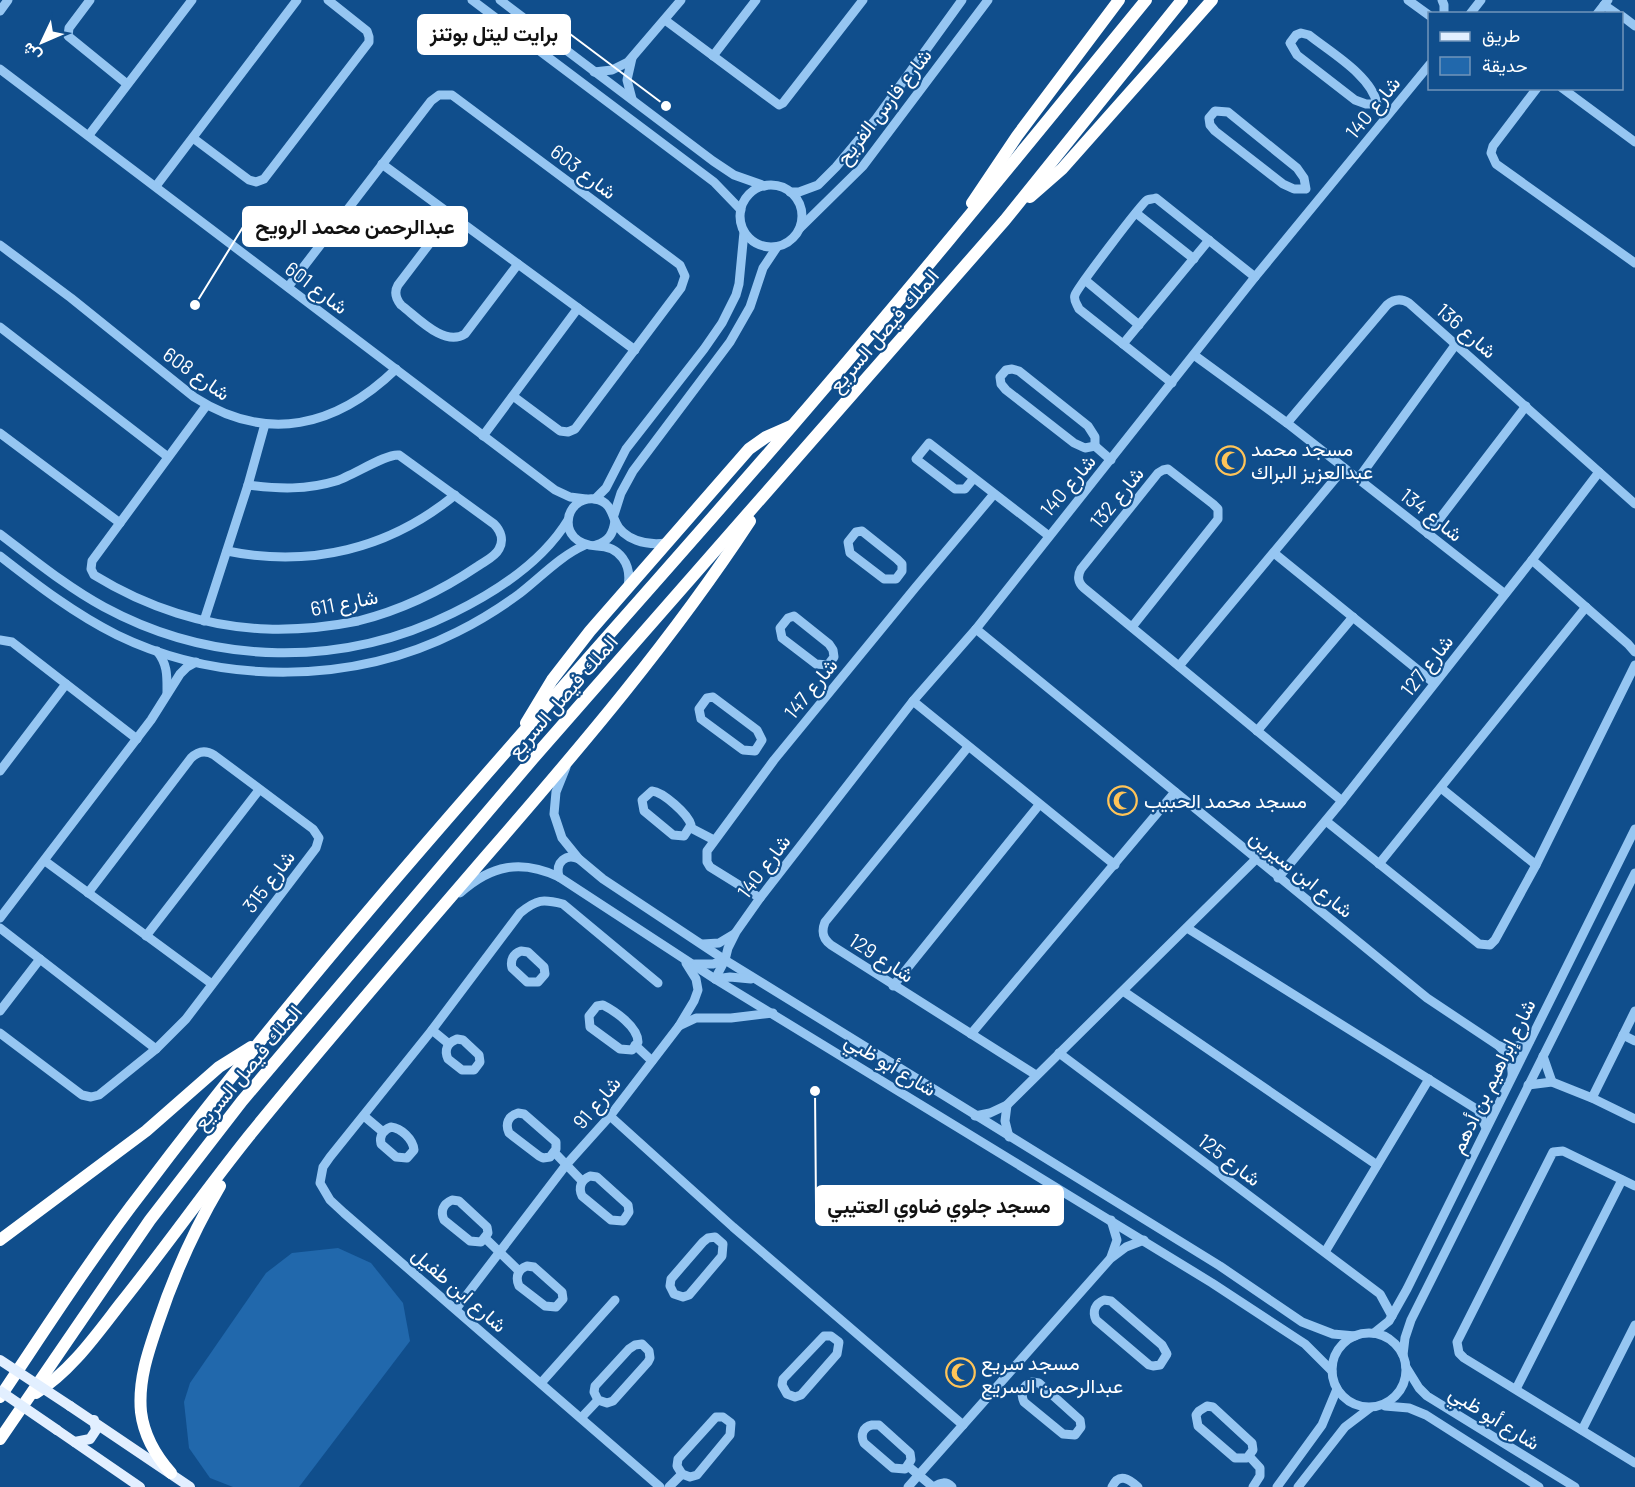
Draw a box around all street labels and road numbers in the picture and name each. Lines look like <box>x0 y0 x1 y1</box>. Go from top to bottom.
street label: شارع فارس الفريح <box>830 43 938 171</box>
street label: شارع 140 <box>1340 71 1407 145</box>
street label: شارع 603 <box>545 139 622 206</box>
street label: شارع 601 <box>279 256 353 321</box>
street label: الملك فيصل السريع <box>823 263 945 399</box>
street label: شارع 136 <box>1430 297 1502 365</box>
street label: شارع 608 <box>157 341 235 407</box>
street label: شارع 140 <box>1034 449 1102 523</box>
street label: شارع 132 <box>1084 461 1150 535</box>
street label: شارع 134 <box>1394 482 1468 548</box>
street label: شارع 611 <box>308 584 380 623</box>
street label: الملك فيصل السريع <box>502 629 624 765</box>
street label: شارع 127 <box>1395 629 1460 702</box>
street label: شارع 147 <box>778 653 844 725</box>
street label: شارع ابن سيرين <box>1244 824 1358 924</box>
street label: شارع 140 <box>731 829 797 904</box>
street label: شارع 315 <box>237 845 302 919</box>
street label: شارع 129 <box>843 927 919 989</box>
street label: شارع إبراهيم بن أدهم <box>1444 995 1542 1158</box>
street label: الملك فيصل السريع <box>188 1000 309 1136</box>
street label: شارع أبو ظبي <box>838 1027 941 1106</box>
street label: شارع 91 <box>567 1071 627 1135</box>
street label: شارع 125 <box>1192 1128 1266 1193</box>
street label: شارع ابن طفيل <box>406 1241 512 1339</box>
street label: شارع أبو ظبي <box>1442 1380 1545 1459</box>

